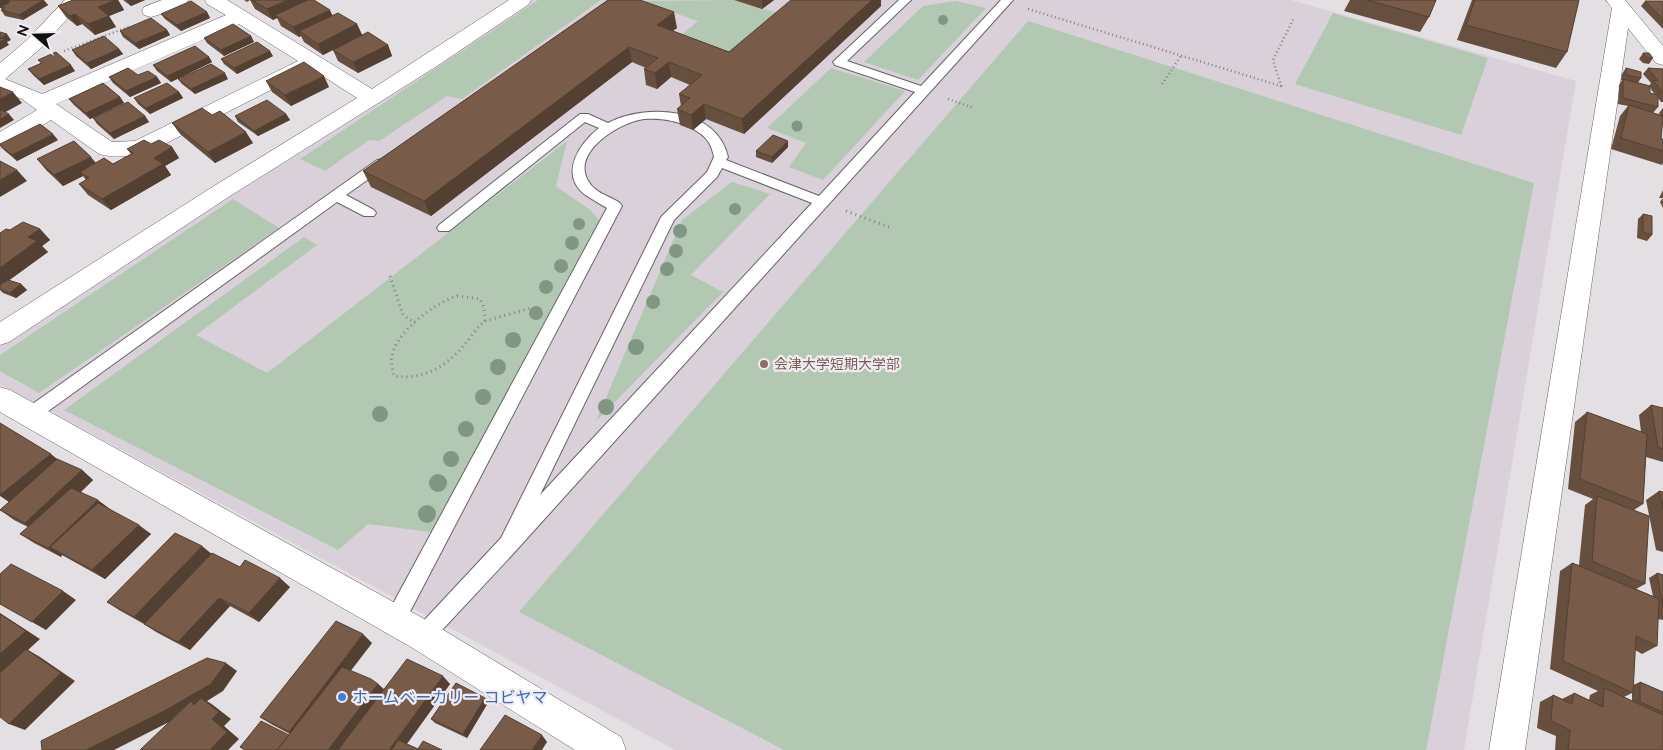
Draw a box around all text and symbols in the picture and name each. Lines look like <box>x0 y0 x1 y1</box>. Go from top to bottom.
north arrow <box>10 10 60 60</box>
text: N <box>13 23 32 38</box>
place label: 会津大学短期大学部 <box>774 356 900 372</box>
marker: 会津大学短期大学部 <box>758 358 770 370</box>
place label: ホームベーカリー コビヤマ <box>352 688 548 707</box>
marker: ホームベーカリー コビヤマ <box>336 691 348 703</box>

